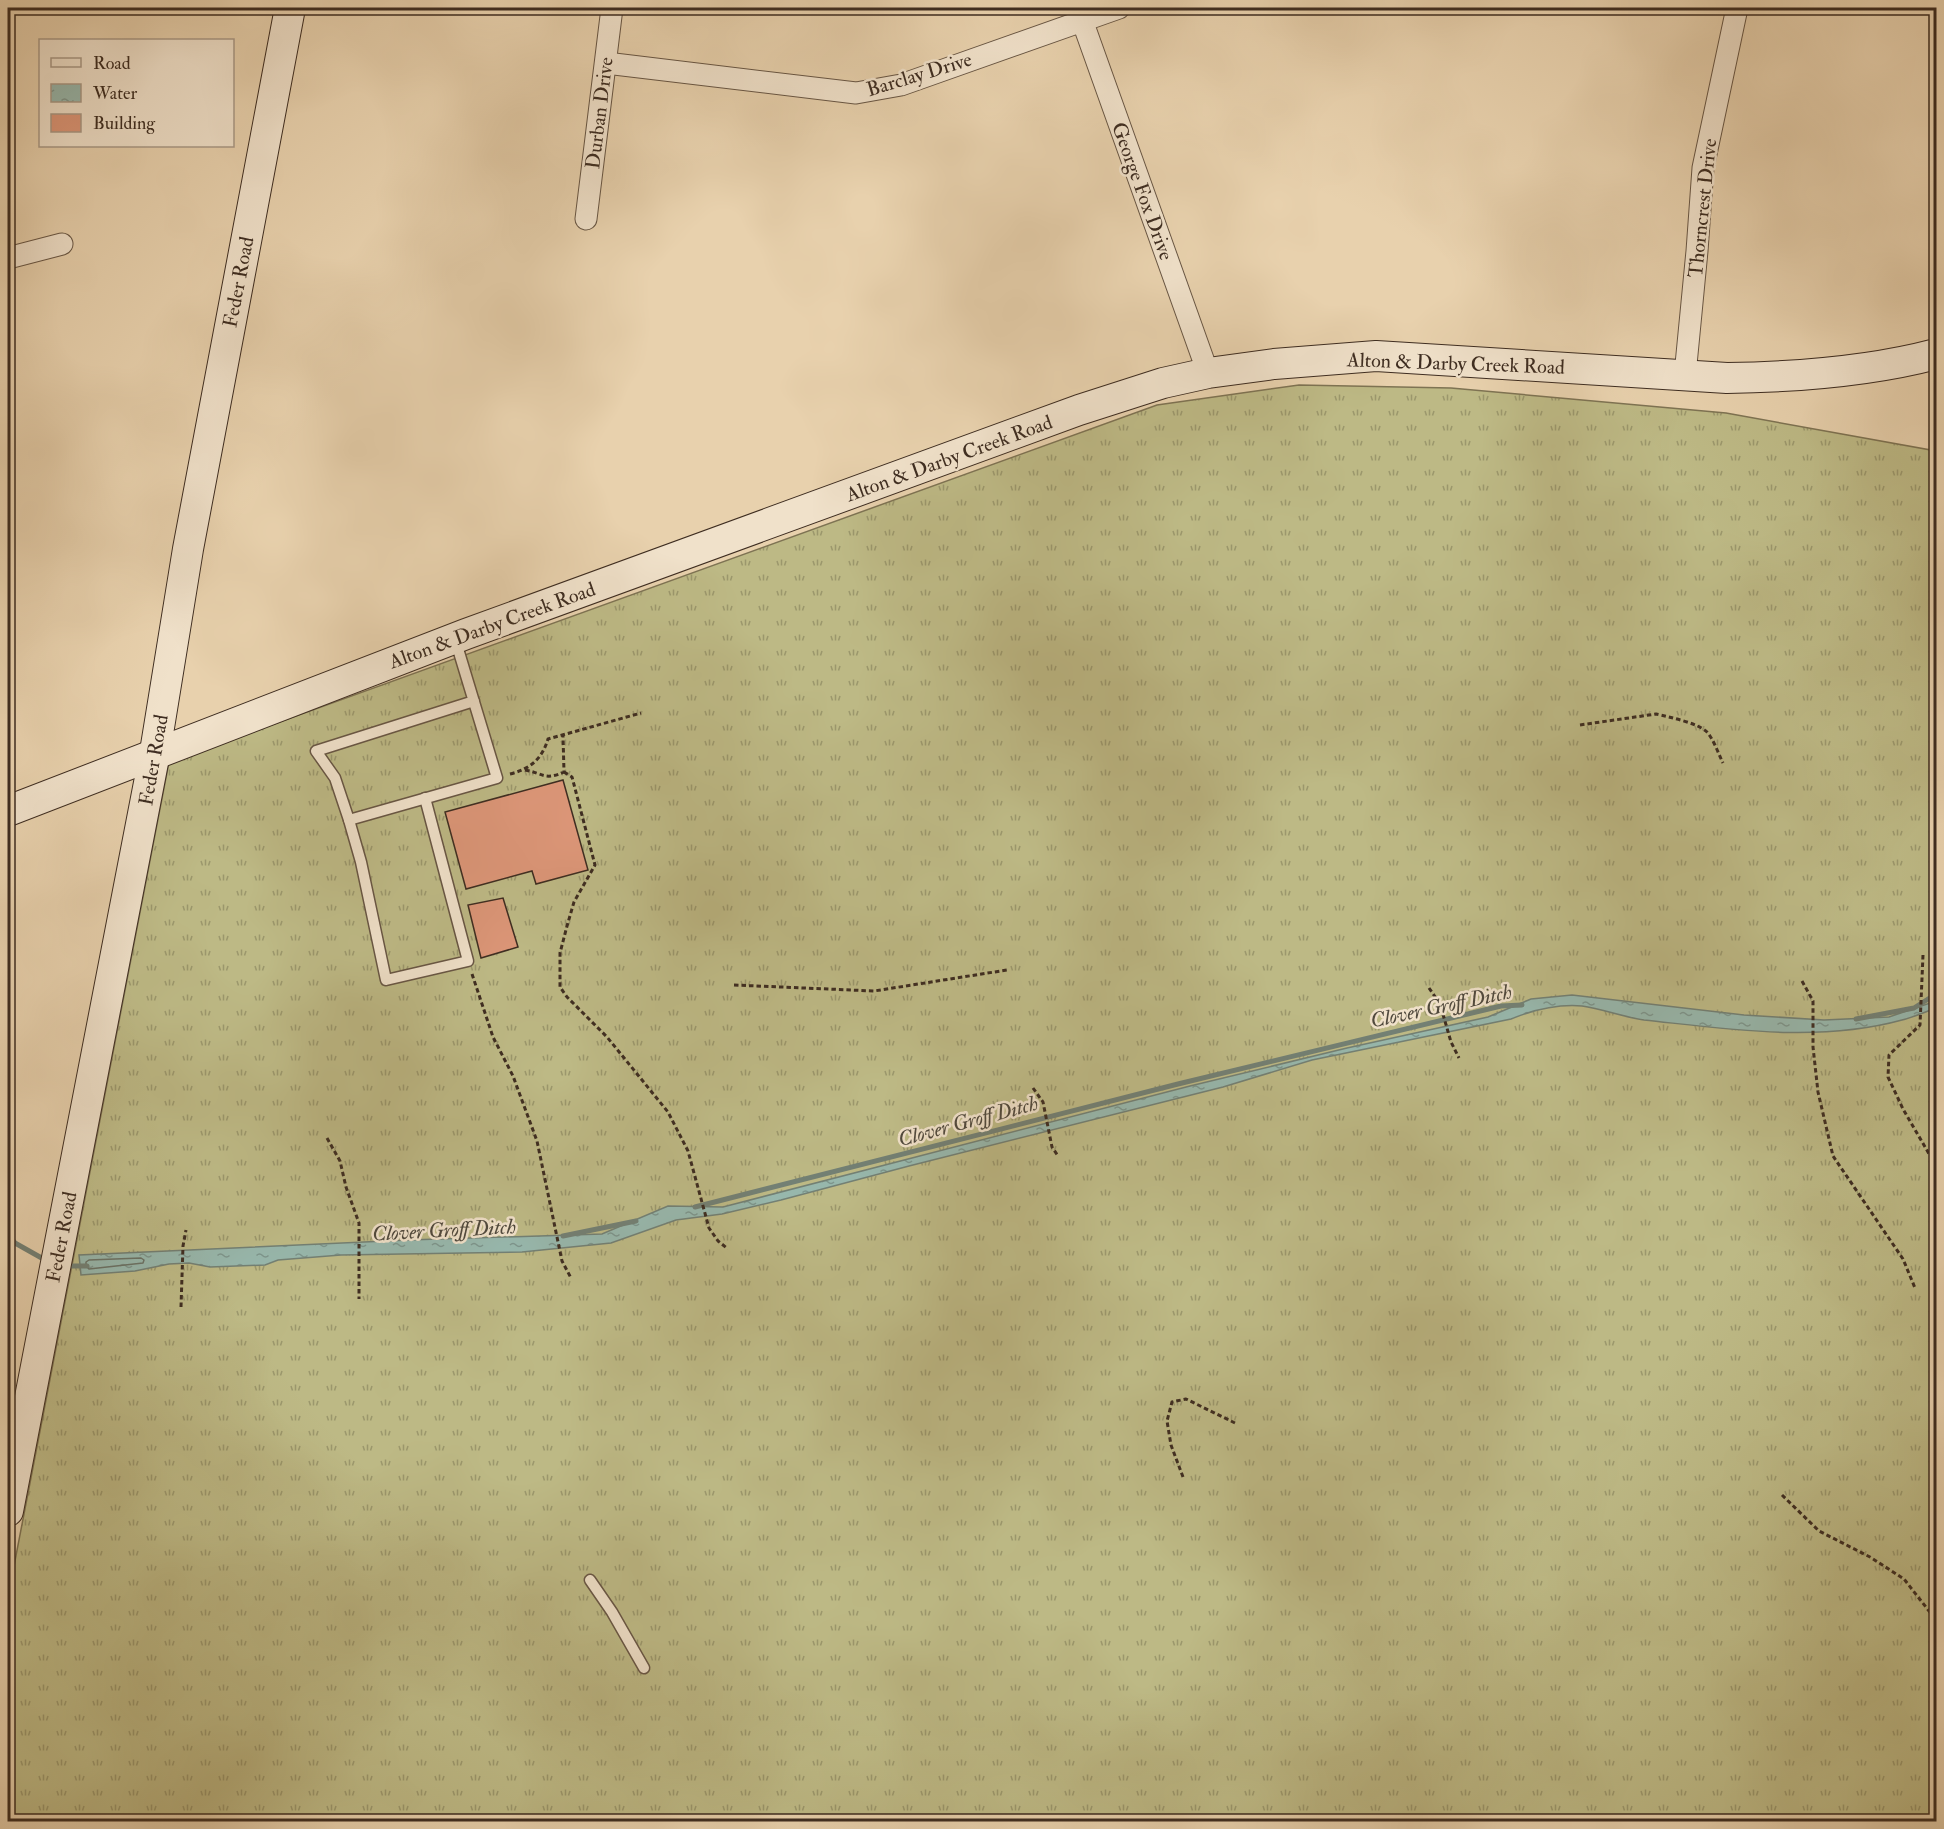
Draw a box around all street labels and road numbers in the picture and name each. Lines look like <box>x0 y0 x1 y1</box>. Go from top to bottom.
street label: Barclay Drive <box>863 47 975 102</box>
street label: Durban Drive <box>580 56 619 170</box>
street label: George Fox Drive <box>1106 119 1179 264</box>
street label: Thorncrest Drive <box>1683 137 1722 279</box>
street label: Feder Road <box>217 234 260 330</box>
street label: Alton & Darby Creek Road <box>1346 347 1566 380</box>
street label: Alton & Darby Creek Road <box>842 409 1056 508</box>
street label: Alton & Darby Creek Road <box>385 576 599 675</box>
street label: Feder Road <box>133 712 174 808</box>
street label: Feder Road <box>40 1189 83 1285</box>

